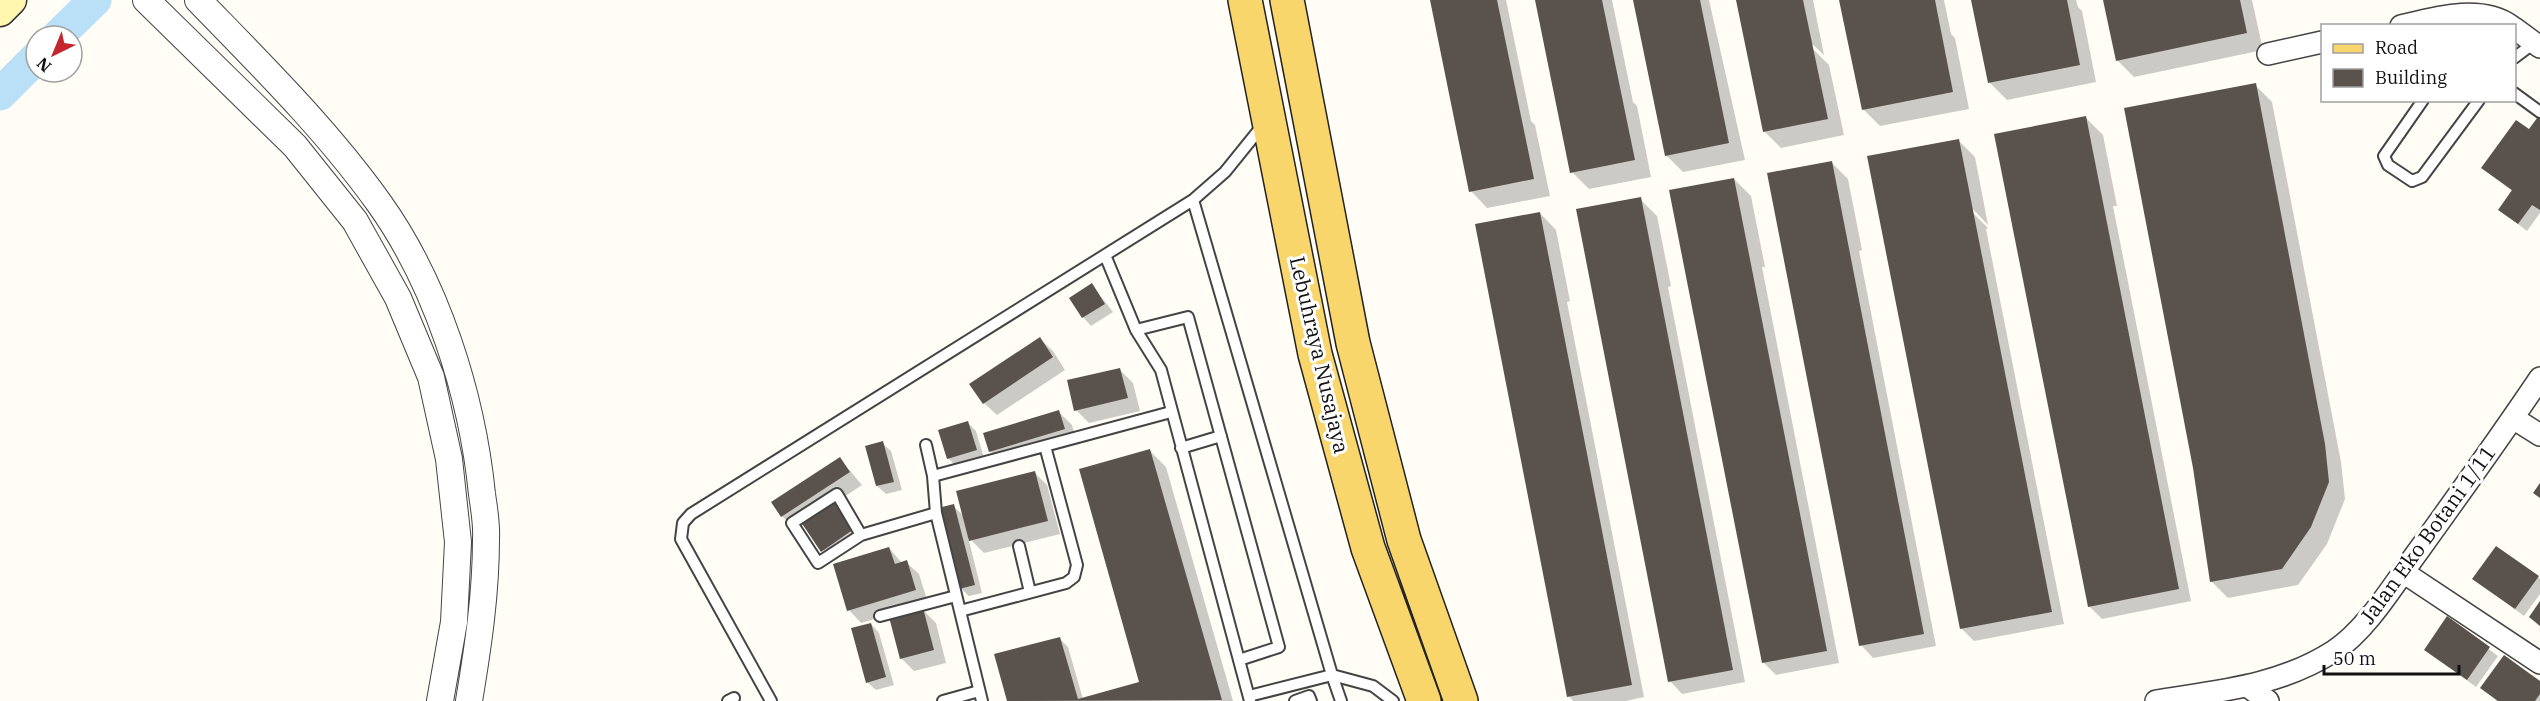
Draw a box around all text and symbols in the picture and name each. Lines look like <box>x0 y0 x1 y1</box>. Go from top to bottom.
north arrow <box>24 24 84 84</box>
legend <box>2321 24 2516 102</box>
text: Road <box>2375 36 2418 59</box>
text: N <box>32 53 55 77</box>
text: Building <box>2375 66 2447 89</box>
street label: Lebuhraya Nusajaya <box>1284 254 1356 456</box>
street label: Jalan Eko Botani 1/11 <box>2353 439 2502 629</box>
scale bar <box>2324 638 2459 676</box>
text: 50 m <box>2333 647 2376 670</box>

